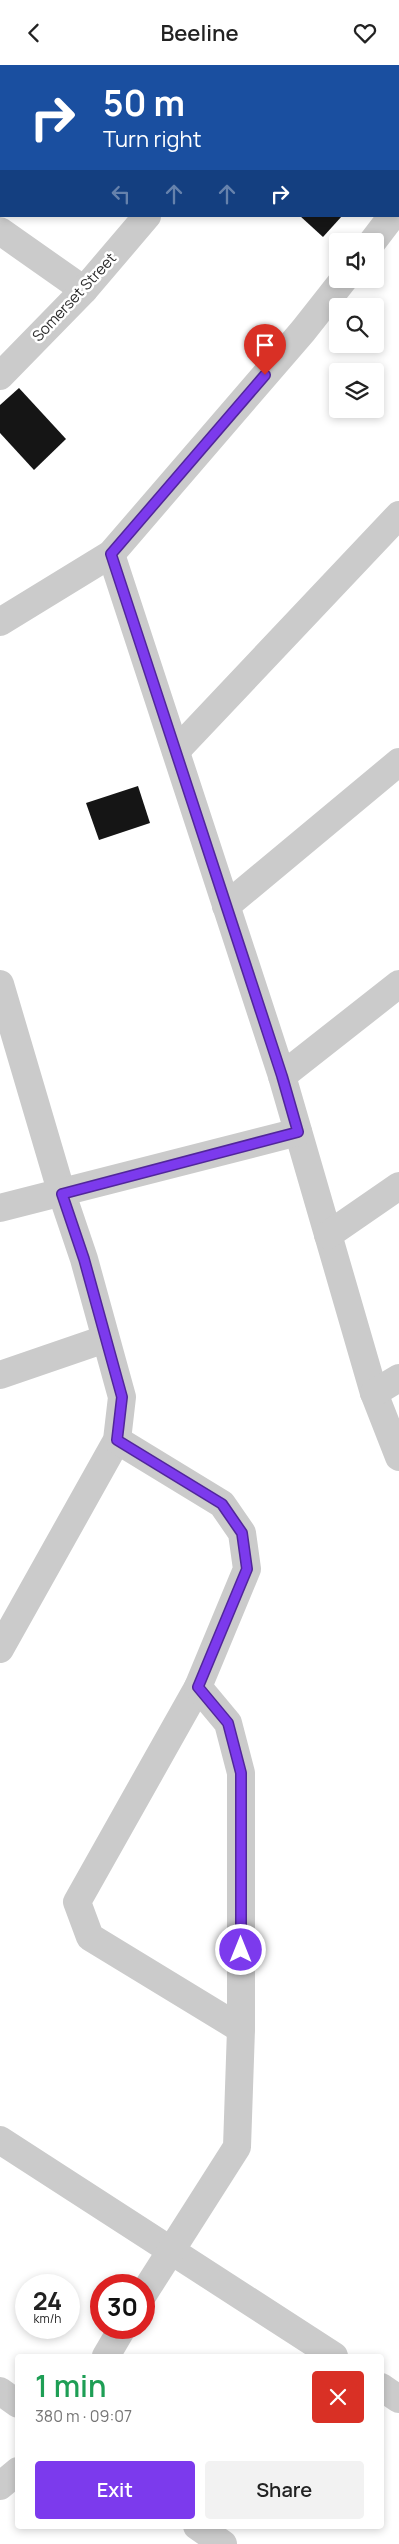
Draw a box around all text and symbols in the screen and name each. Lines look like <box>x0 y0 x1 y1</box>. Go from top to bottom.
text: Beeline <box>160 18 239 48</box>
icon: back <box>20 19 48 47</box>
icon: heart <box>351 19 379 47</box>
text: 50 m <box>103 79 185 127</box>
icon: right <box>20 85 85 150</box>
text: Turn right <box>103 124 201 154</box>
icon: left <box>107 180 135 208</box>
icon: ahead <box>160 180 188 208</box>
icon: ahead <box>213 180 241 208</box>
icon: right <box>266 180 294 208</box>
map controls <box>329 233 384 418</box>
button: sound <box>329 233 384 288</box>
street label: Somerset Street <box>27 248 121 346</box>
button: search <box>329 298 384 353</box>
pin <box>244 324 286 375</box>
icon: arrive <box>251 331 279 359</box>
button: layers <box>329 363 384 418</box>
position arrow <box>214 1923 266 1975</box>
speed limit sign: 30 <box>90 2274 155 2339</box>
text: 24 <box>33 2283 62 2318</box>
text: km/h <box>34 2310 61 2327</box>
text: 1 min <box>35 2365 107 2406</box>
button: close <box>312 2371 364 2423</box>
text: 380 m · 09:07 <box>35 2405 132 2427</box>
button: Exit <box>35 2461 195 2519</box>
button: Share <box>205 2461 364 2519</box>

